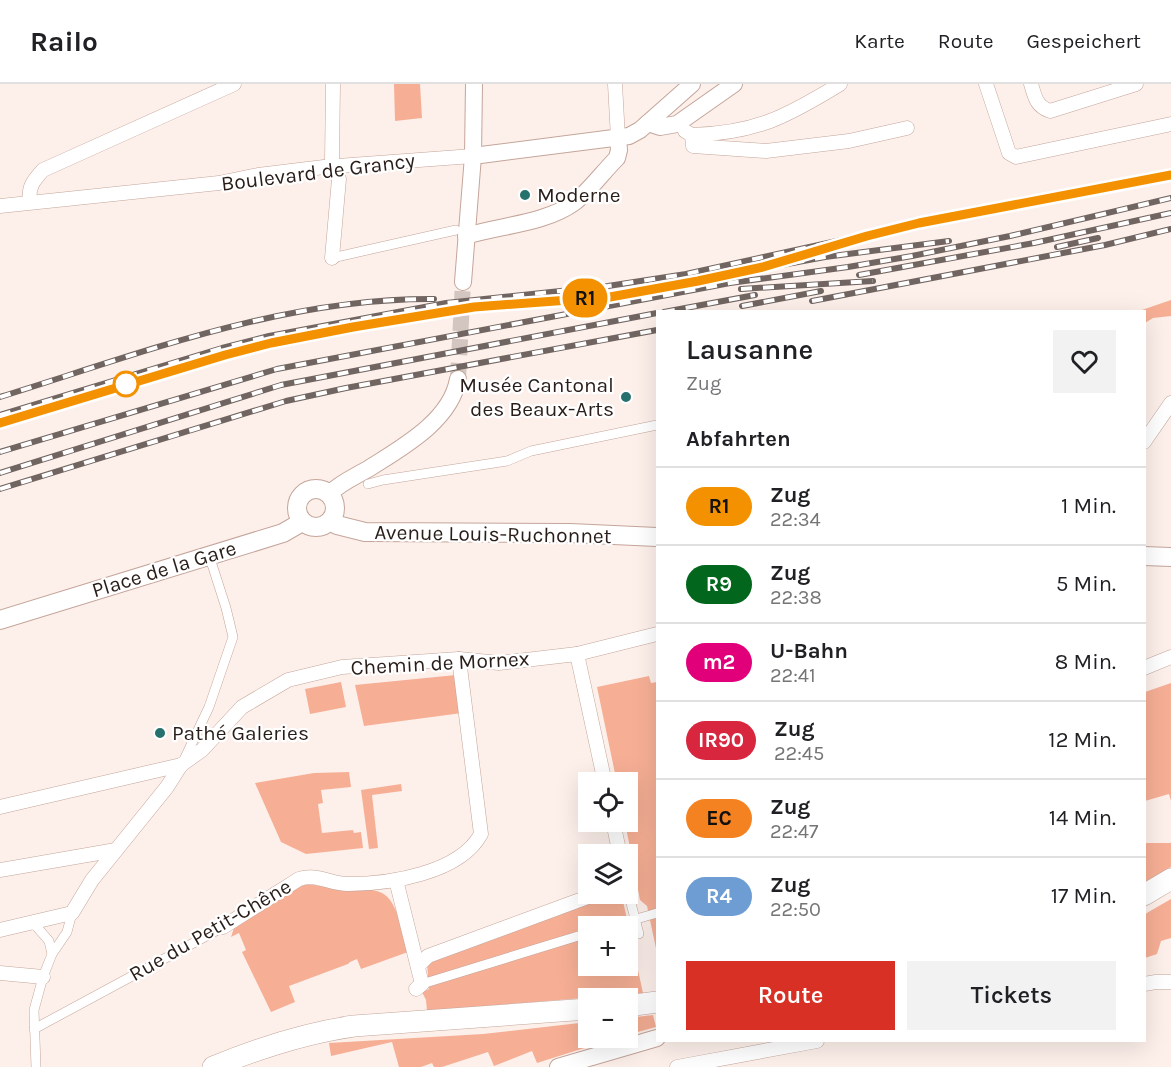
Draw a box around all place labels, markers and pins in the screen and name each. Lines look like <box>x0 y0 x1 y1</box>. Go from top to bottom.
place label: Moderne <box>537 183 621 207</box>
marker: Moderne <box>518 188 532 202</box>
unlabelled marker <box>113 371 139 397</box>
place label: Musée Cantonal des Beaux-Arts <box>459 373 614 421</box>
marker: Musée Cantonal des Beaux-Arts <box>619 390 633 404</box>
place label: Pathé Galeries <box>172 721 309 745</box>
marker: Pathé Galeries <box>153 726 167 740</box>

